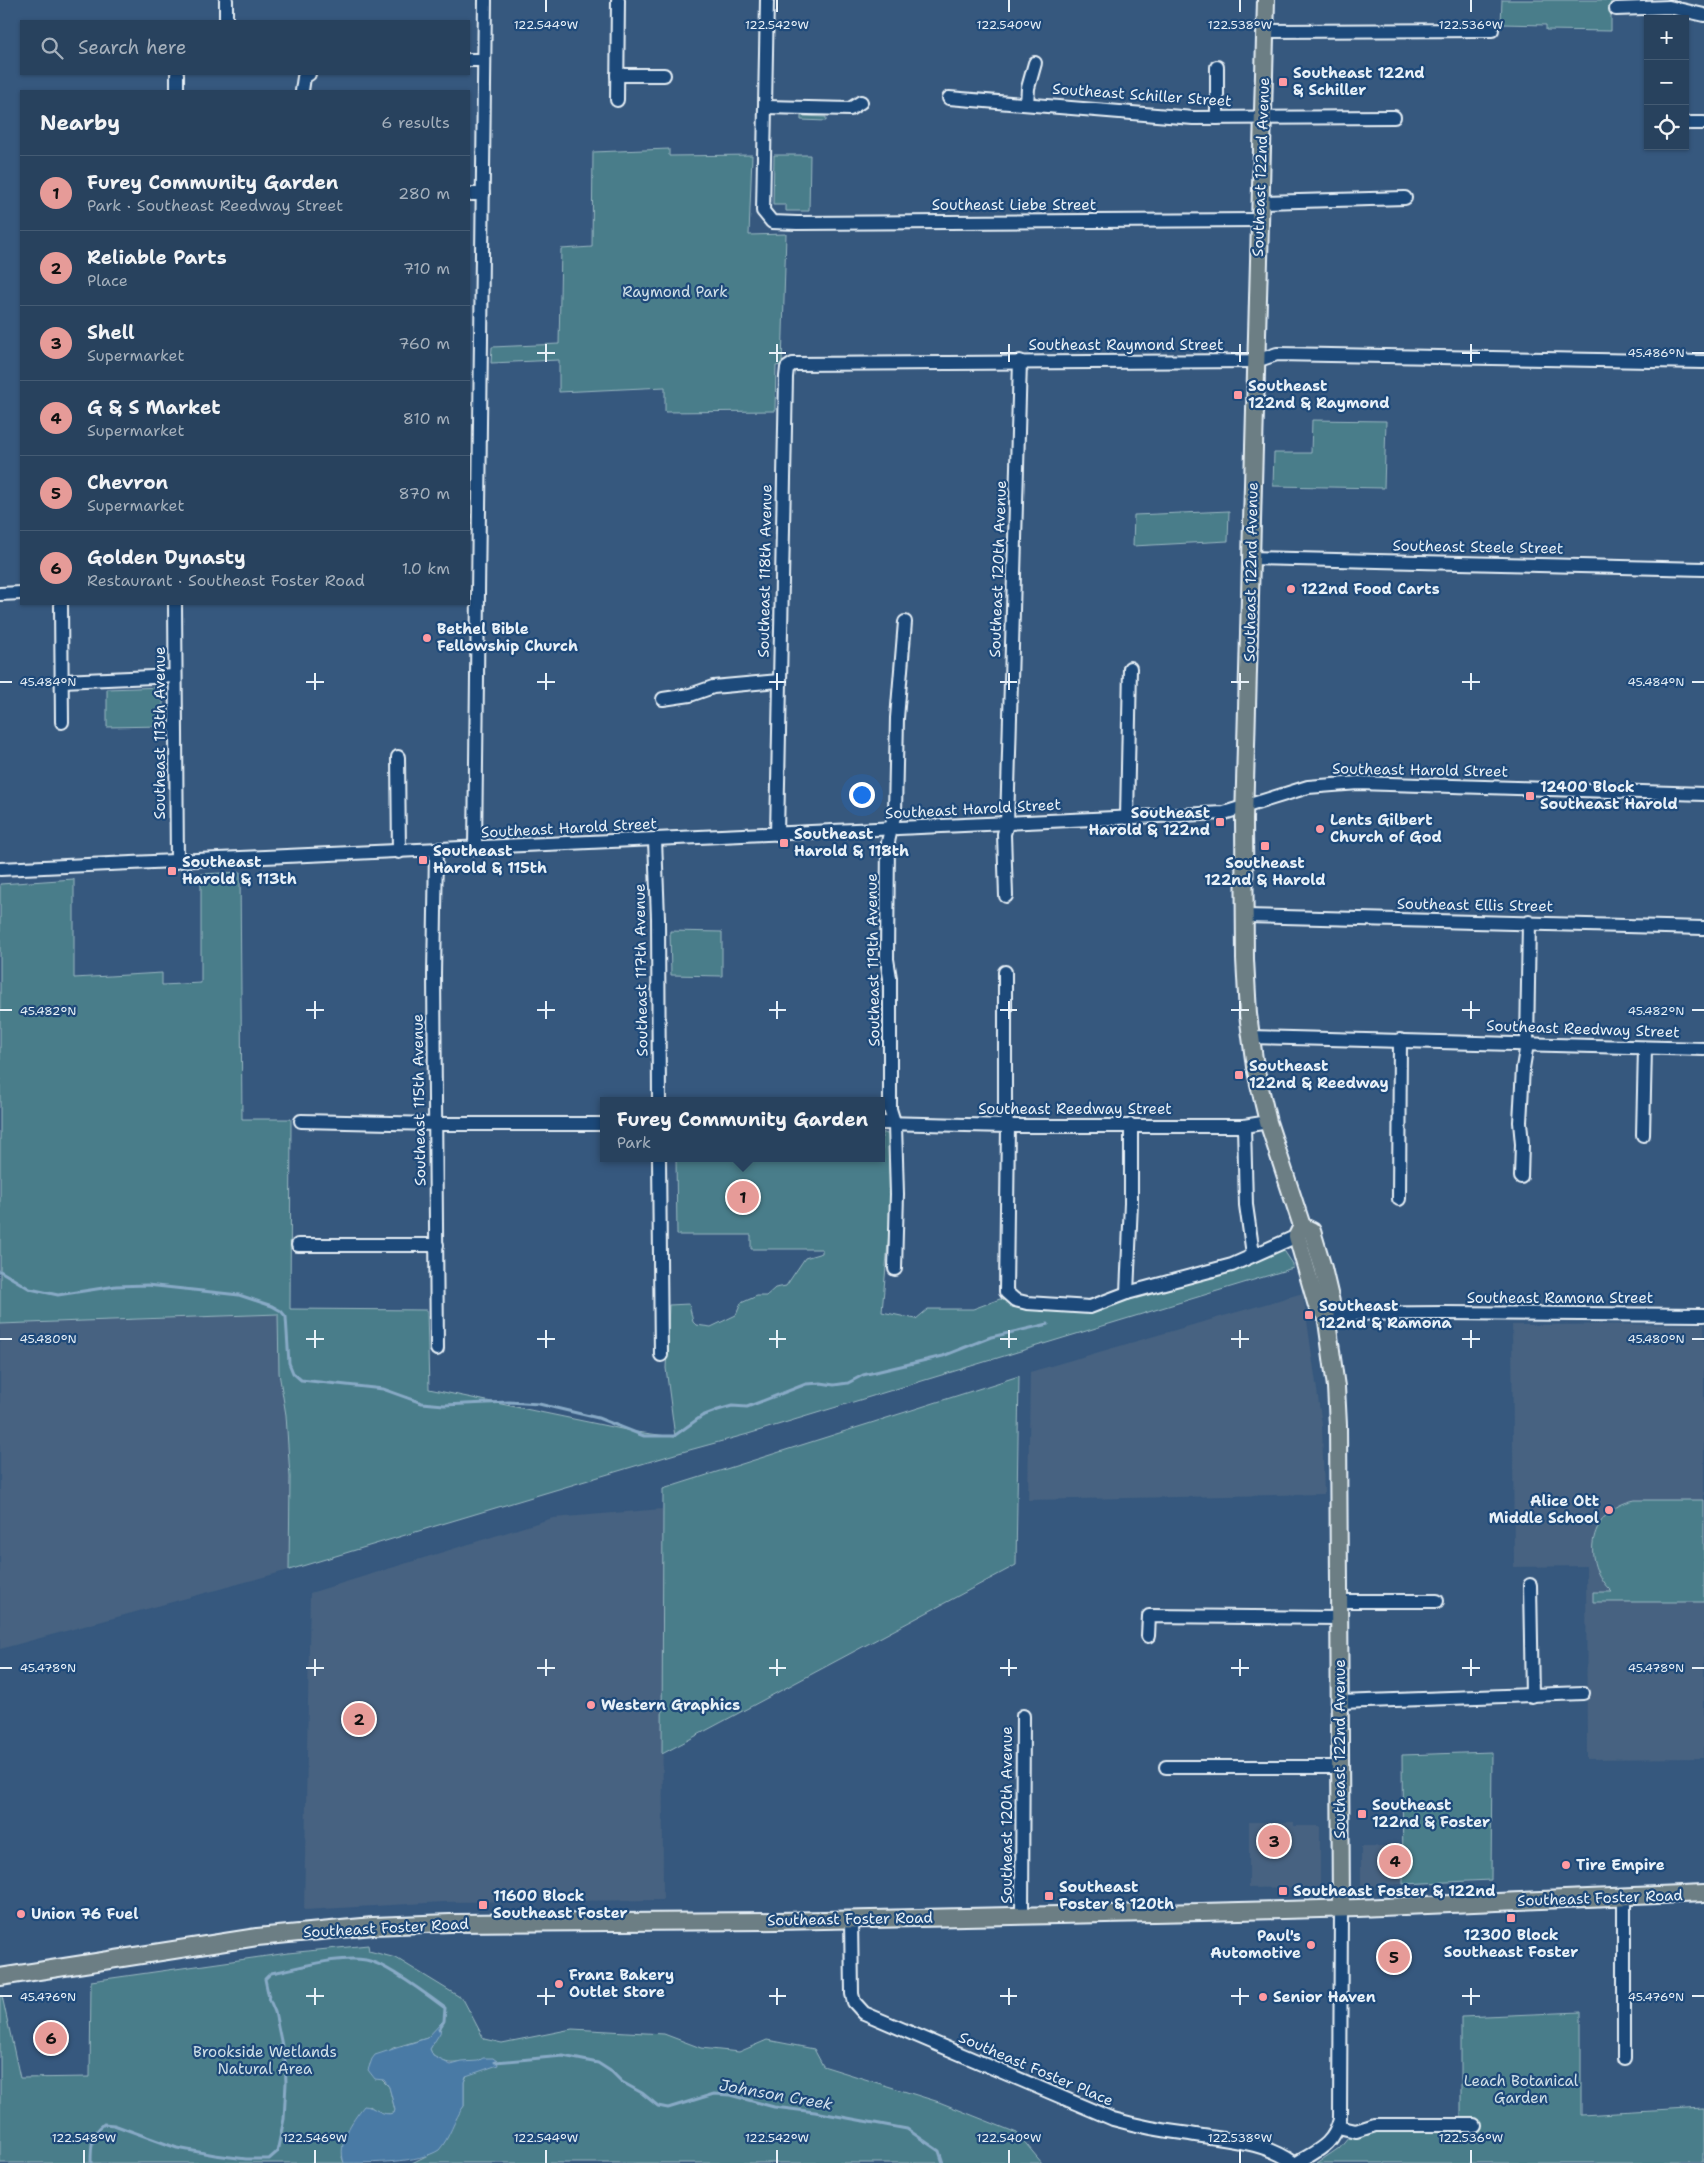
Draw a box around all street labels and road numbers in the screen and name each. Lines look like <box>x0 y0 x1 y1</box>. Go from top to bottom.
street label: Southeast 122nd Avenue <box>1248 77 1274 257</box>
street label: Southeast Schiller Street <box>1052 79 1232 111</box>
street label: Southeast Liebe Street <box>932 195 1096 215</box>
street label: Southeast Raymond Street <box>1028 335 1224 355</box>
street label: Southeast 120th Avenue <box>985 480 1011 658</box>
street label: Southeast 122nd Avenue <box>1239 482 1263 662</box>
street label: Southeast 118th Avenue <box>753 484 777 658</box>
street label: Southeast Steele Street <box>1392 536 1564 558</box>
street label: Southeast 113th Avenue <box>150 646 170 820</box>
street label: Southeast Harold Street <box>1332 758 1508 782</box>
street label: Southeast Harold Street <box>885 794 1061 824</box>
street label: Southeast Harold Street <box>481 813 657 843</box>
street label: Southeast 119th Avenue <box>861 873 885 1047</box>
street label: Southeast 117th Avenue <box>629 883 653 1057</box>
street label: Southeast Ellis Street <box>1397 894 1553 916</box>
street label: Southeast 115th Avenue <box>407 1014 431 1186</box>
street label: Southeast Reedway Street <box>1486 1016 1680 1042</box>
street label: Southeast Reedway Street <box>978 1099 1172 1119</box>
street label: Southeast Ramona Street <box>1467 1288 1653 1308</box>
street label: Southeast 122nd Avenue <box>1330 1659 1350 1839</box>
street label: Southeast 120th Avenue <box>997 1726 1017 1904</box>
street label: Southeast Foster Road <box>1517 1885 1684 1911</box>
street label: Southeast Foster Road <box>767 1908 934 1930</box>
street label: Southeast Foster Road <box>303 1914 470 1942</box>
street label: Southeast Foster Place <box>956 2027 1116 2111</box>

